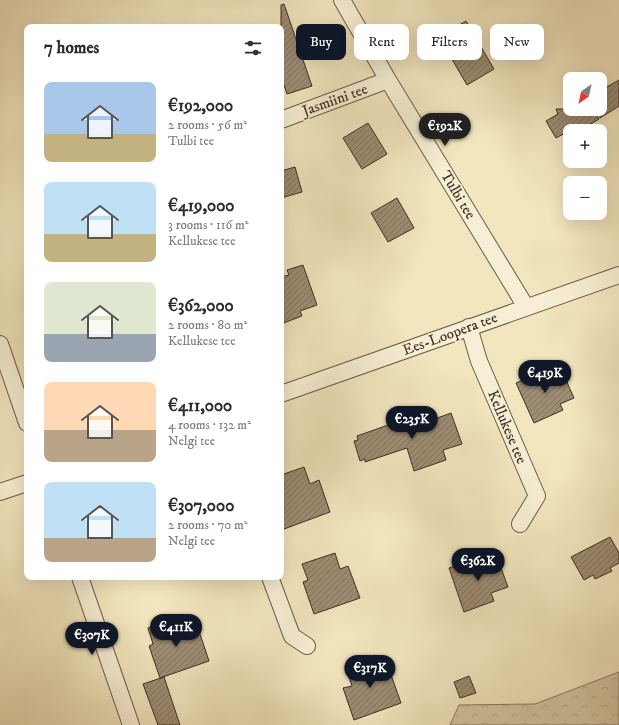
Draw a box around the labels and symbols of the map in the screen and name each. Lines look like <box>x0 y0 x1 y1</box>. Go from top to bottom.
north arrow <box>563 72 607 116</box>
street label: Jasmiini tee <box>298 79 370 121</box>
pin: €192K <box>417 113 473 147</box>
street label: Tulbi tee <box>436 167 480 223</box>
street label: Ees-Loopera tee <box>400 308 500 360</box>
pin: €419K <box>517 360 573 394</box>
street label: Kellukese tee <box>483 387 531 467</box>
pin: €235K <box>384 406 440 440</box>
pin: €362K <box>450 548 506 582</box>
pin: €411K <box>148 614 204 648</box>
pin: €307K <box>64 622 120 656</box>
pin: €317K <box>342 655 398 689</box>

